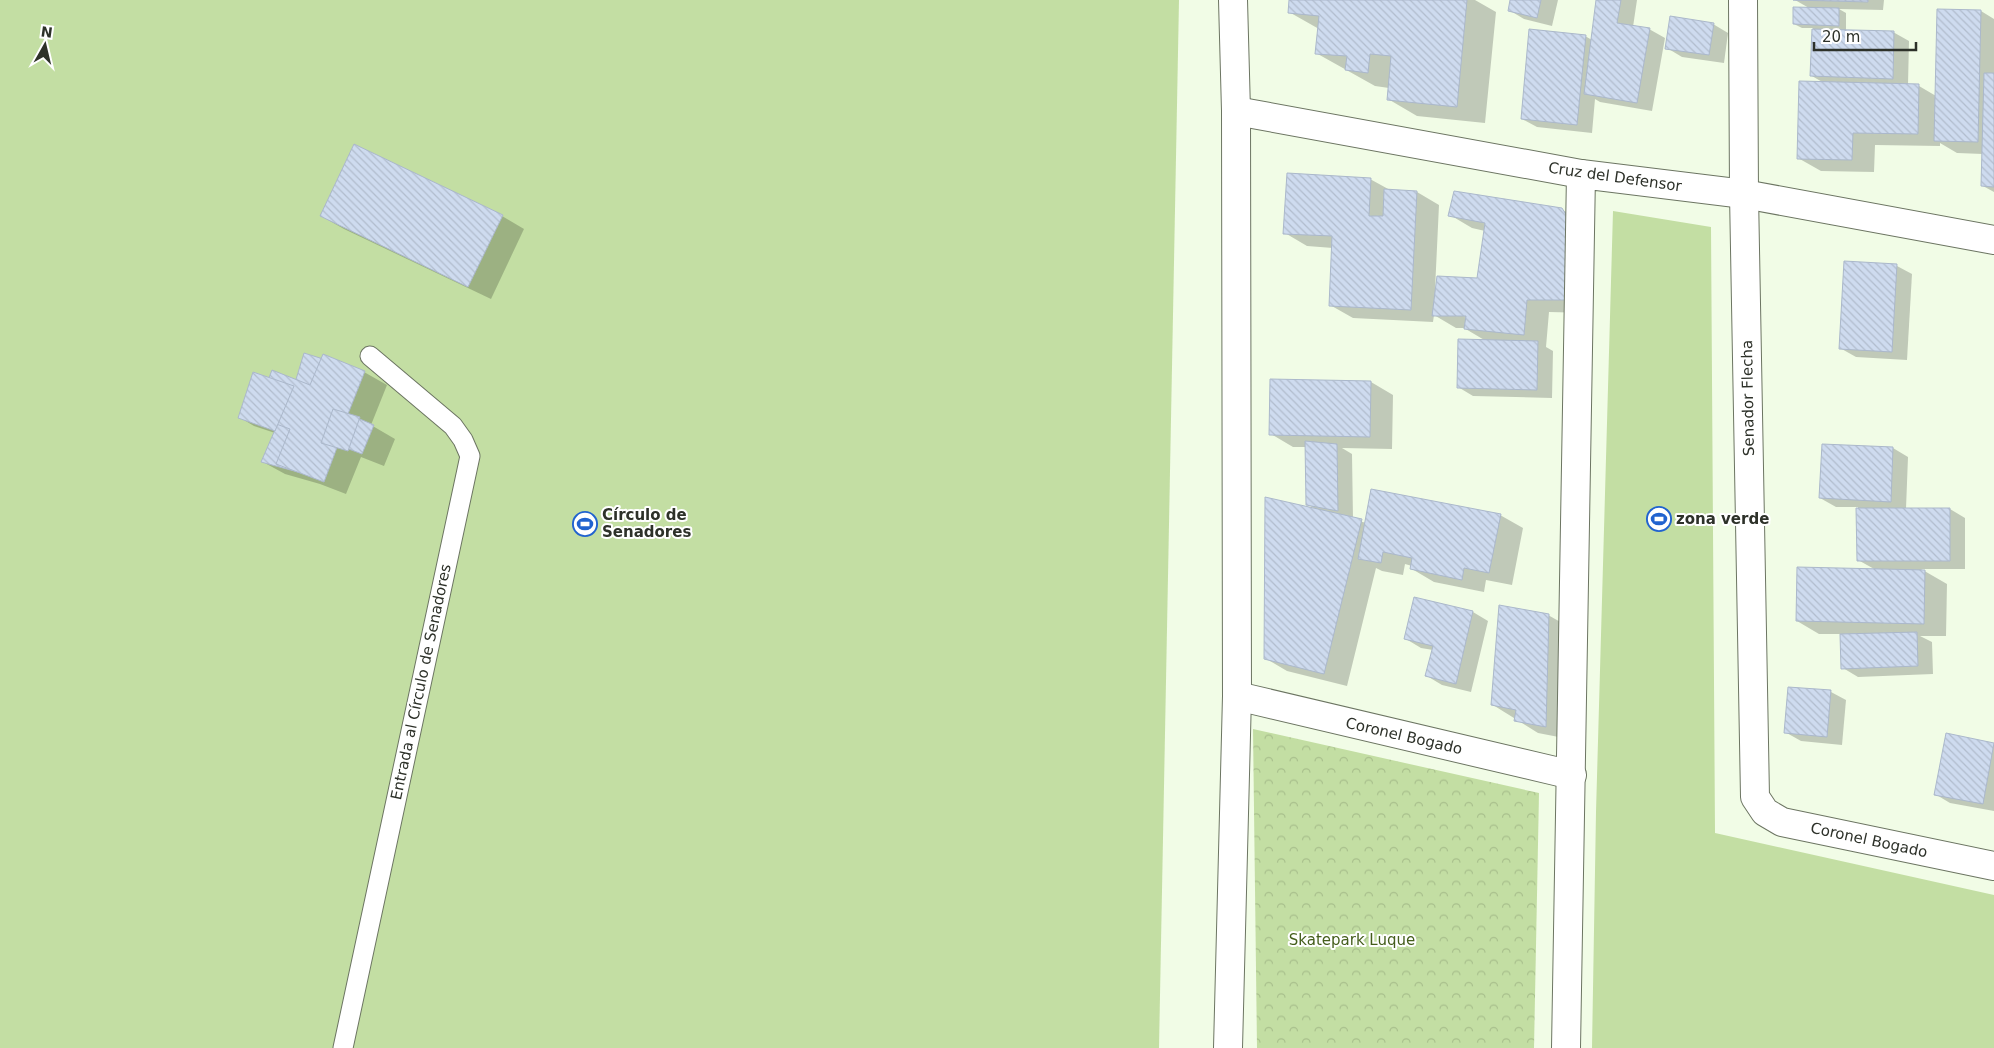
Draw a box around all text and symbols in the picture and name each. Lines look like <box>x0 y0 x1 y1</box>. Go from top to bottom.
north arrow <box>20 20 70 70</box>
scale bar <box>1814 20 1916 52</box>
text: N <box>40 23 54 41</box>
text: 20 m <box>1822 28 1860 46</box>
street label: Cruz del Defensor <box>1547 159 1684 195</box>
street label: Senador Flecha <box>1738 340 1758 456</box>
place label: Círculo de Senadores <box>602 506 691 541</box>
sports icon: zona verde <box>1646 506 1672 532</box>
place label: zona verde <box>1676 510 1769 528</box>
sports icon: Círculo de Senadores <box>572 511 598 537</box>
street label: Entrada al Círculo de Senadores <box>387 562 455 802</box>
street label: Coronel Bogado <box>1344 714 1464 758</box>
street label: Coronel Bogado <box>1809 819 1929 861</box>
park label: Skatepark Luque <box>1289 931 1415 949</box>

